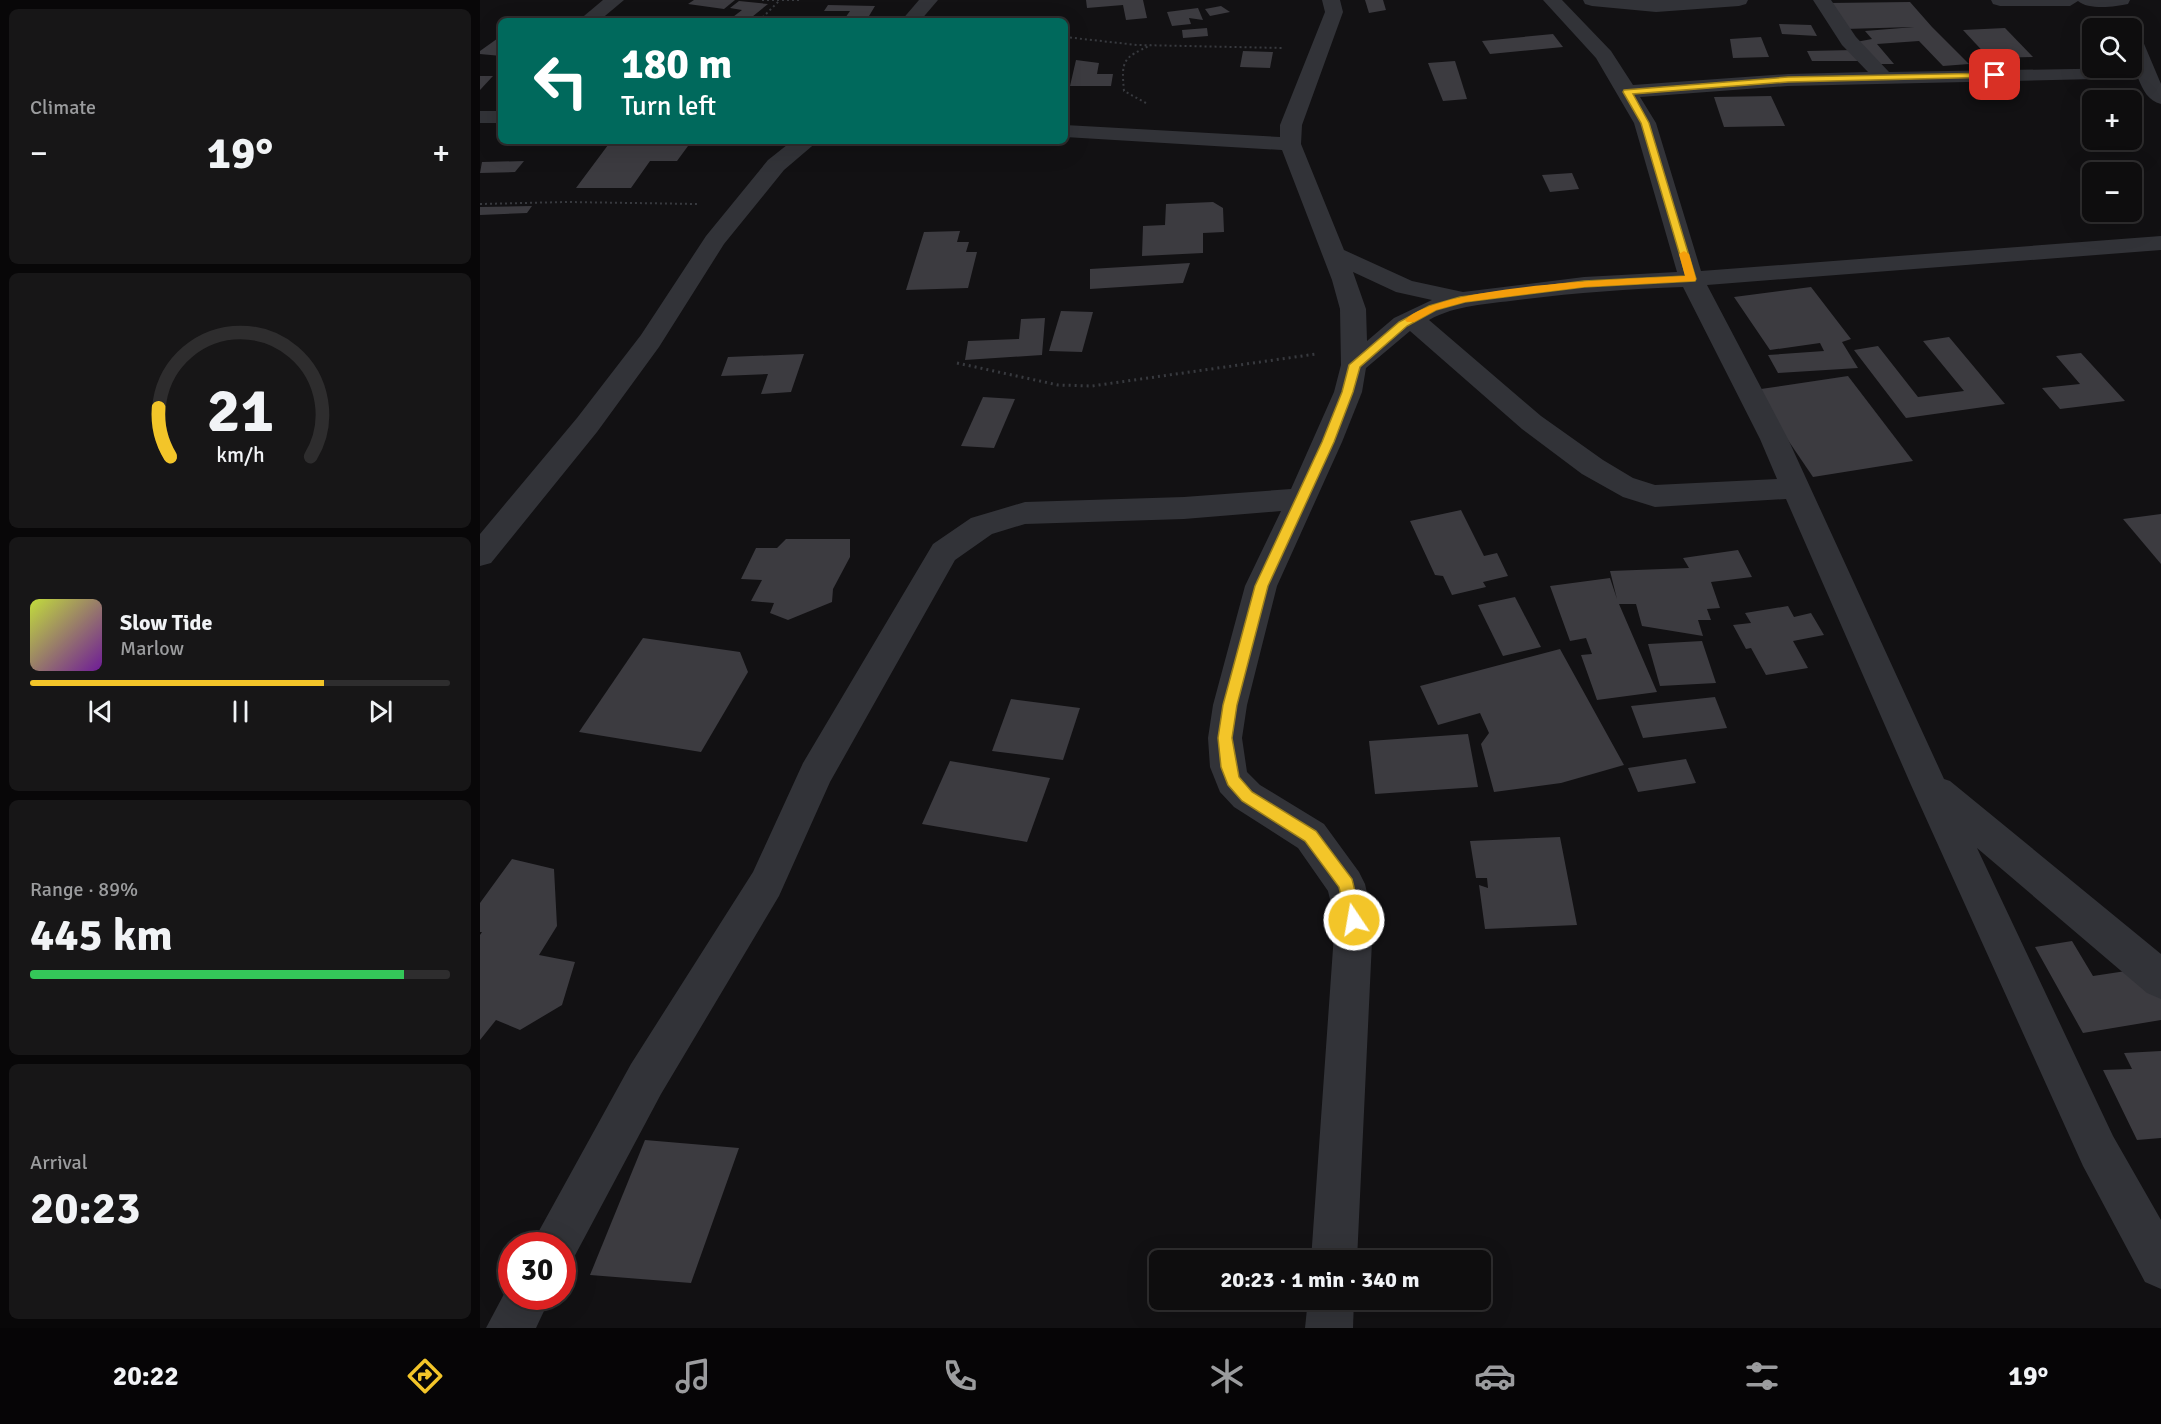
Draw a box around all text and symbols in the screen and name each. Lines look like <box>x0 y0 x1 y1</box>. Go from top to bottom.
map controls <box>2082 18 2142 222</box>
button: search <box>2082 18 2142 78</box>
text: 180 m <box>621 39 732 90</box>
icon: left <box>522 42 600 120</box>
pin <box>1969 49 2020 100</box>
icon: arrive <box>1978 58 2011 91</box>
text: Turn left <box>621 90 716 123</box>
button: + <box>2082 90 2142 150</box>
text: Climate <box>30 95 96 120</box>
text: 19° <box>207 126 273 181</box>
text: − <box>30 133 48 174</box>
text: + <box>432 133 450 174</box>
button: − <box>2082 162 2142 222</box>
text: 21 <box>206 372 274 449</box>
text: km/h <box>216 443 264 469</box>
text: Slow Tide <box>120 609 212 636</box>
text: Marlow <box>120 636 184 661</box>
icon: previous <box>84 695 117 728</box>
icon: pause <box>224 695 257 728</box>
icon: next <box>364 695 397 728</box>
text: Range · 89% <box>30 877 138 902</box>
position arrow <box>1322 888 1386 952</box>
text: 445 km <box>30 908 173 963</box>
text: Arrival <box>30 1150 88 1175</box>
text: 20:23 <box>30 1181 140 1236</box>
speed limit sign: 30 <box>498 1232 576 1310</box>
text: 20:23 · 1 min · 340 m <box>1220 1266 1420 1293</box>
icon: directions <box>404 1355 446 1397</box>
icon: music <box>672 1355 714 1397</box>
icon: phone <box>939 1355 981 1397</box>
icon: climate <box>1206 1355 1248 1397</box>
icon: car <box>1474 1355 1516 1397</box>
icon: filters <box>1741 1355 1783 1397</box>
text: 20:22 <box>113 1360 179 1393</box>
text: 19° <box>2008 1360 2048 1393</box>

